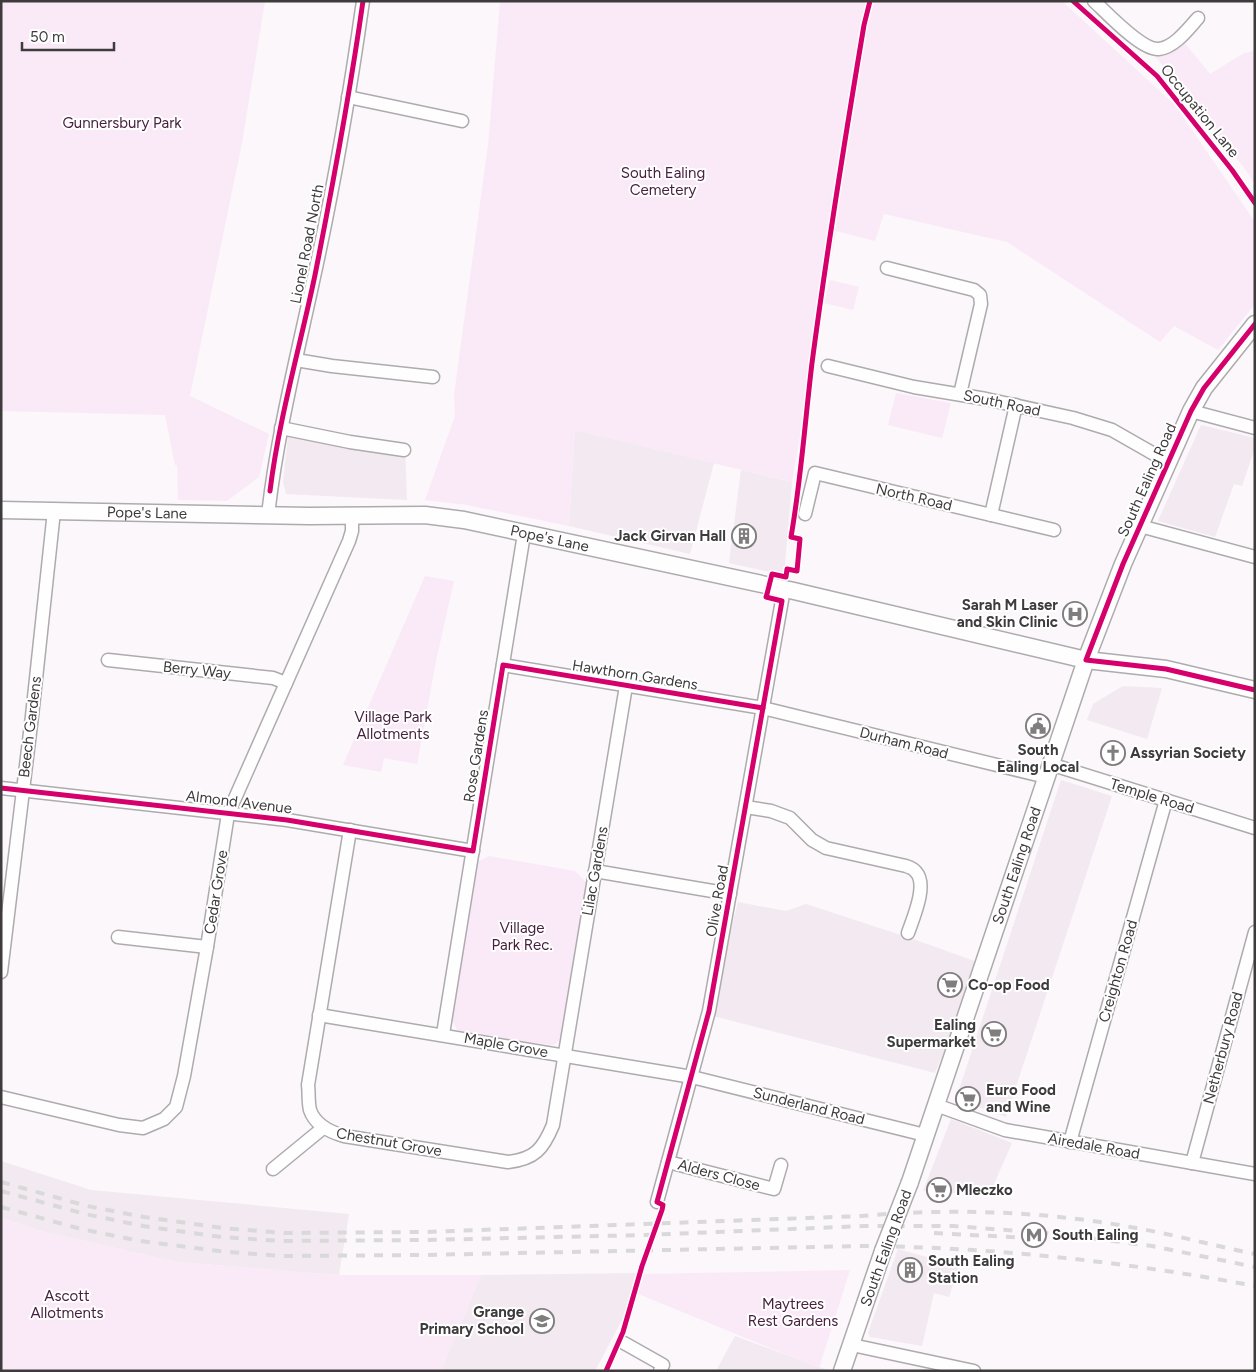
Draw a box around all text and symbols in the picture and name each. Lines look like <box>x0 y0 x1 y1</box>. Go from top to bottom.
scale bar <box>22 20 115 52</box>
text: 50 m <box>30 28 65 46</box>
street label: Occupation Lane <box>1157 61 1243 161</box>
park label: Gunnersbury Park <box>62 114 182 132</box>
park label: South Ealing Cemetery <box>621 164 705 199</box>
street label: Lionel Road North <box>287 183 327 305</box>
street label: South Road <box>962 386 1042 420</box>
street label: South Ealing Road <box>1114 420 1180 540</box>
street label: North Road <box>874 479 954 515</box>
street label: Pope's Lane <box>107 503 187 523</box>
street label: Pope's Lane <box>509 521 591 556</box>
building icon: Jack Girvan Hall <box>731 523 757 549</box>
place label: Jack Girvan Hall <box>614 527 726 545</box>
place label: Sarah M Laser and Skin Clinic <box>957 596 1058 631</box>
hospital icon: Sarah M Laser and Skin Clinic <box>1062 601 1088 627</box>
street label: Hawthorn Gardens <box>571 656 699 694</box>
street label: Berry Way <box>162 657 232 683</box>
street label: Beech Gardens <box>15 675 45 779</box>
park label: Village Park Allotments <box>354 708 432 743</box>
street label: Rose Gardens <box>460 708 492 804</box>
public building icon: South Ealing Local <box>1025 713 1051 739</box>
street label: Durham Road <box>858 723 950 763</box>
church icon: Assyrian Society <box>1100 740 1126 766</box>
place label: South Ealing Local <box>997 741 1079 776</box>
place label: Assyrian Society <box>1130 744 1246 762</box>
street label: Temple Road <box>1108 775 1196 817</box>
street label: Almond Avenue <box>185 787 293 817</box>
street label: South Ealing Road <box>989 804 1045 927</box>
street label: Lilac Gardens <box>578 825 612 917</box>
street label: Cedar Grove <box>200 849 232 935</box>
street label: Olive Road <box>702 864 732 938</box>
street label: Creighton Road <box>1095 918 1141 1024</box>
park label: Village Park Rec. <box>491 919 553 954</box>
supermarket icon: Co-op Food <box>937 972 963 998</box>
place label: Co-op Food <box>968 976 1050 994</box>
street label: Netherbury Road <box>1199 990 1247 1106</box>
place label: Ealing Supermarket <box>887 1016 976 1051</box>
supermarket icon: Ealing Supermarket <box>981 1021 1007 1047</box>
street label: Maple Grove <box>462 1029 550 1061</box>
place label: Euro Food and Wine <box>986 1081 1056 1116</box>
street label: Sunderland Road <box>751 1083 867 1129</box>
supermarket icon: Euro Food and Wine <box>955 1086 981 1112</box>
street label: Chestnut Grove <box>335 1124 443 1160</box>
street label: Airedale Road <box>1047 1129 1141 1163</box>
street label: Alders Close <box>676 1155 762 1195</box>
supermarket icon: Mleczko <box>926 1177 952 1203</box>
place label: Mleczko <box>956 1181 1013 1199</box>
street label: South Ealing Road <box>857 1187 915 1309</box>
metro station icon: South Ealing <box>1021 1222 1047 1248</box>
place label: South Ealing <box>1052 1226 1138 1244</box>
place label: South Ealing Station <box>928 1252 1014 1287</box>
building icon: South Ealing Station <box>897 1257 923 1283</box>
park label: Ascott Allotments <box>30 1287 104 1322</box>
park label: Maytrees Rest Gardens <box>748 1295 838 1330</box>
place label: Grange Primary School <box>419 1303 525 1338</box>
school or university icon: Grange Primary School <box>529 1308 555 1334</box>

